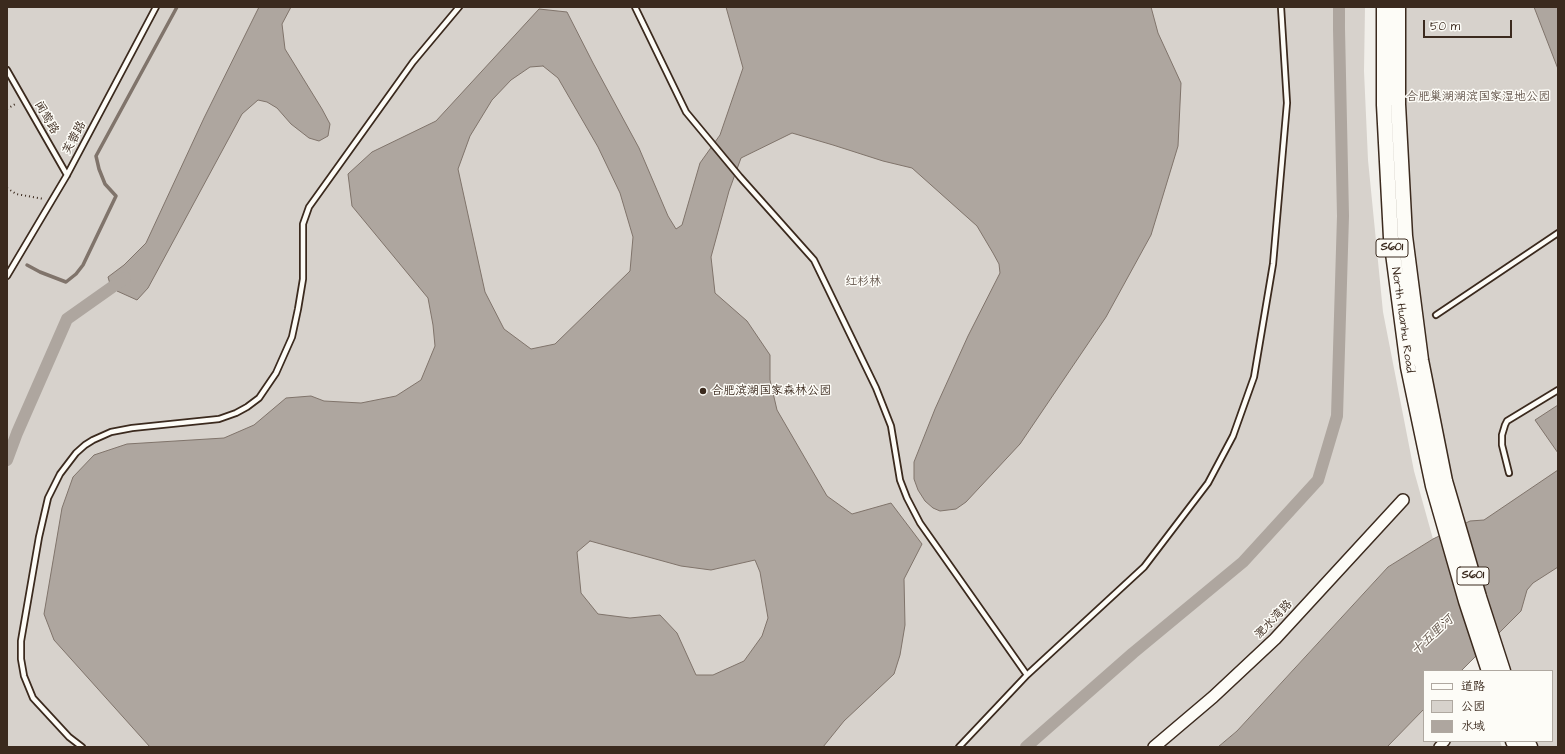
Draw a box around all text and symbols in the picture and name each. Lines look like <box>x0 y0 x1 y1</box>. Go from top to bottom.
scale bar <box>1425 12 1514 38</box>
text: 50 m <box>1430 18 1460 35</box>
park label: 合肥巢湖湖滨国家湿地公园 <box>1406 90 1550 104</box>
street label: 闻莺路 <box>31 99 61 137</box>
street label: 芙蓉路 <box>60 119 90 157</box>
road number: S601 <box>1376 239 1408 257</box>
street label: North Huanhu Road <box>1387 266 1417 374</box>
park label: 红杉林 <box>845 275 881 289</box>
place label: 合肥滨湖国家森林公园 <box>711 384 831 398</box>
marker: 合肥滨湖国家森林公园 <box>698 386 708 396</box>
road number: S601 <box>1457 567 1489 585</box>
street label: 淝水湾路 <box>1252 598 1296 642</box>
water label: 十五里河 <box>1409 613 1457 659</box>
legend <box>1423 670 1553 742</box>
text: 道路 <box>1461 678 1485 695</box>
text: 公园 <box>1461 698 1485 715</box>
text: 水域 <box>1461 718 1485 735</box>

